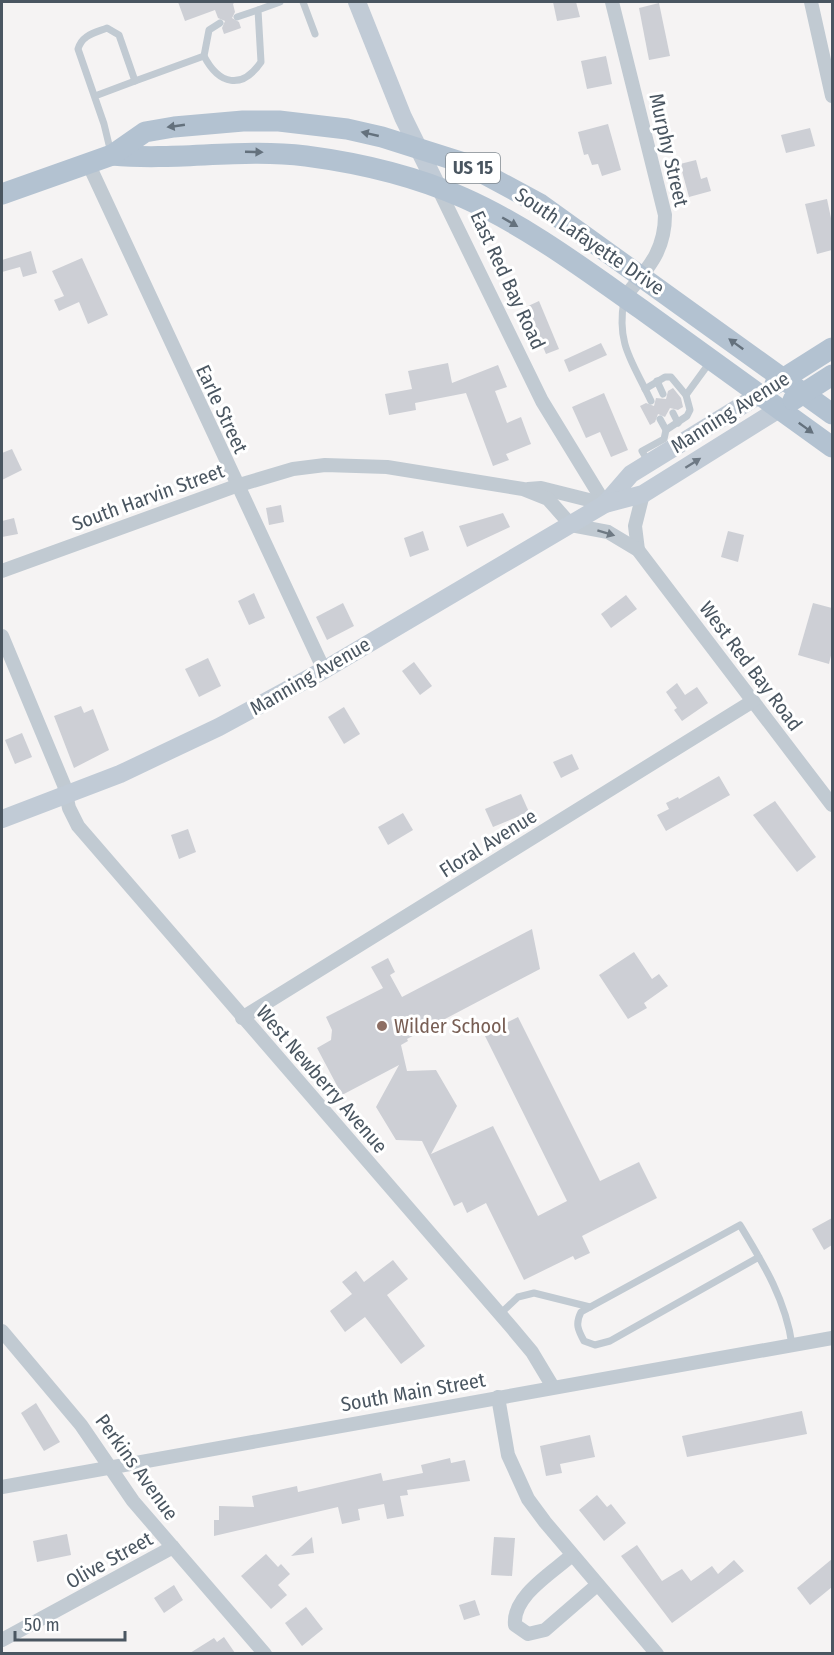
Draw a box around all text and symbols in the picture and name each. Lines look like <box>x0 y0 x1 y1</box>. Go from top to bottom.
street label: Murphy Street <box>644 91 694 209</box>
one-way arrow <box>167 122 186 131</box>
one-way arrow <box>361 129 379 139</box>
one-way arrow <box>244 148 263 157</box>
road number: US 15 <box>446 153 500 183</box>
street label: South Lafayette Drive <box>511 182 669 300</box>
street label: East Red Bay Road <box>465 207 551 353</box>
one-way arrow <box>502 217 518 228</box>
one-way arrow <box>729 338 745 350</box>
street label: Earle Street <box>191 361 253 457</box>
street label: Manning Avenue <box>666 366 794 458</box>
one-way arrow <box>798 422 814 433</box>
one-way arrow <box>685 457 701 468</box>
street label: South Harvin Street <box>69 458 228 536</box>
one-way arrow <box>597 529 615 538</box>
street label: West Red Bay Road <box>695 597 807 735</box>
street label: Manning Avenue <box>246 632 374 720</box>
street label: Floral Avenue <box>435 804 541 882</box>
street label: West Newberry Avenue <box>251 1000 393 1158</box>
place label: Wilder School <box>394 1014 507 1038</box>
marker: Wilder School <box>375 1019 389 1033</box>
street label: South Main Street <box>339 1367 488 1417</box>
street label: Perkins Avenue <box>91 1409 183 1525</box>
street label: Olive Street <box>61 1526 157 1594</box>
scale bar <box>15 1604 124 1642</box>
text: 50 m <box>24 1614 60 1636</box>

